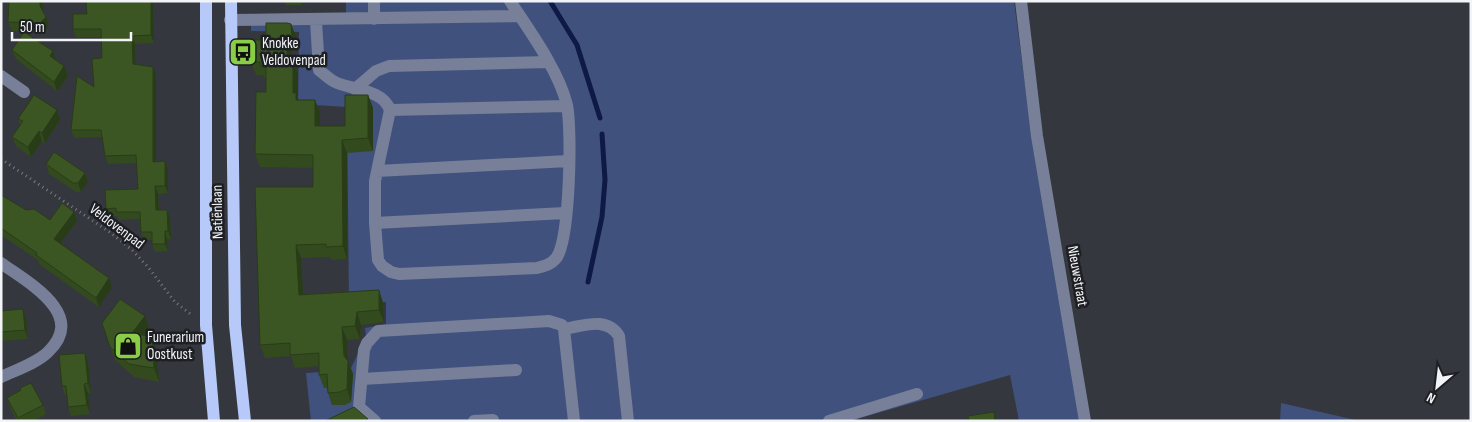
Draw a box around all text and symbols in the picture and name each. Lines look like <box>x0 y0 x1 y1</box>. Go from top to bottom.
scale bar <box>12 10 131 42</box>
text: 50 m <box>20 18 45 37</box>
place label: Knokke Veldovenpad <box>262 34 326 70</box>
bus stop icon: Knokke Veldovenpad <box>228 37 258 67</box>
street label: Natiënlaan <box>208 185 227 239</box>
street label: Veldovenpad <box>85 200 148 253</box>
street label: Nieuwstraat <box>1063 244 1092 308</box>
place label: Funerarium Oostkust <box>147 328 204 364</box>
shop icon: Funerarium Oostkust <box>113 331 143 361</box>
north arrow <box>1412 362 1462 412</box>
text: N <box>1424 389 1438 407</box>

